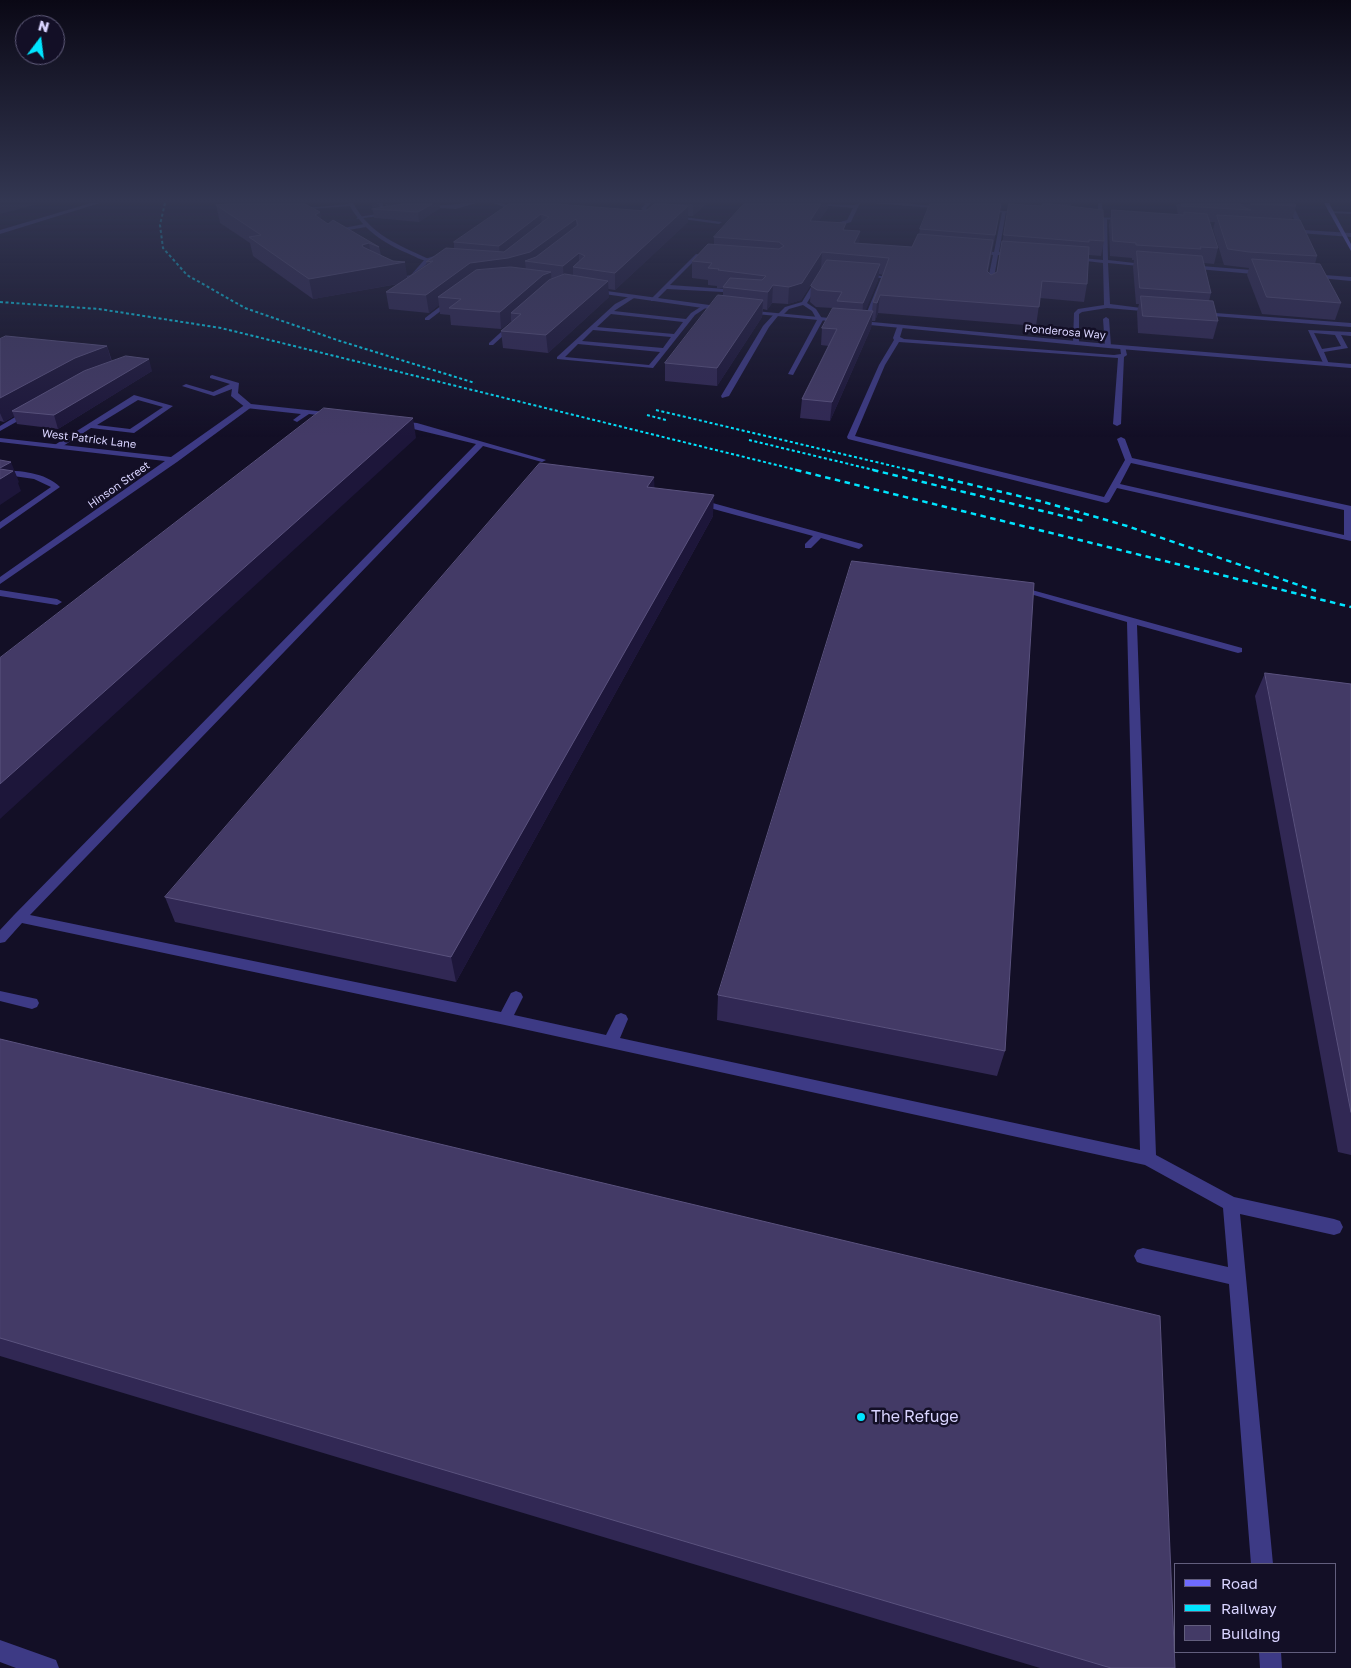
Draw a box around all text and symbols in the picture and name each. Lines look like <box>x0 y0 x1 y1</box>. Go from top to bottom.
north arrow <box>15 15 65 65</box>
text: N <box>36 16 51 36</box>
street label: Ponderosa Way <box>1024 322 1106 342</box>
street label: West Patrick Lane <box>41 427 137 451</box>
street label: Hinson Street <box>85 459 153 511</box>
place label: The Refuge <box>871 1407 959 1427</box>
marker: The Refuge <box>855 1411 867 1423</box>
legend <box>1174 1563 1336 1653</box>
text: Road <box>1221 1574 1258 1592</box>
text: Railway <box>1221 1599 1277 1617</box>
text: Building <box>1221 1624 1281 1642</box>

